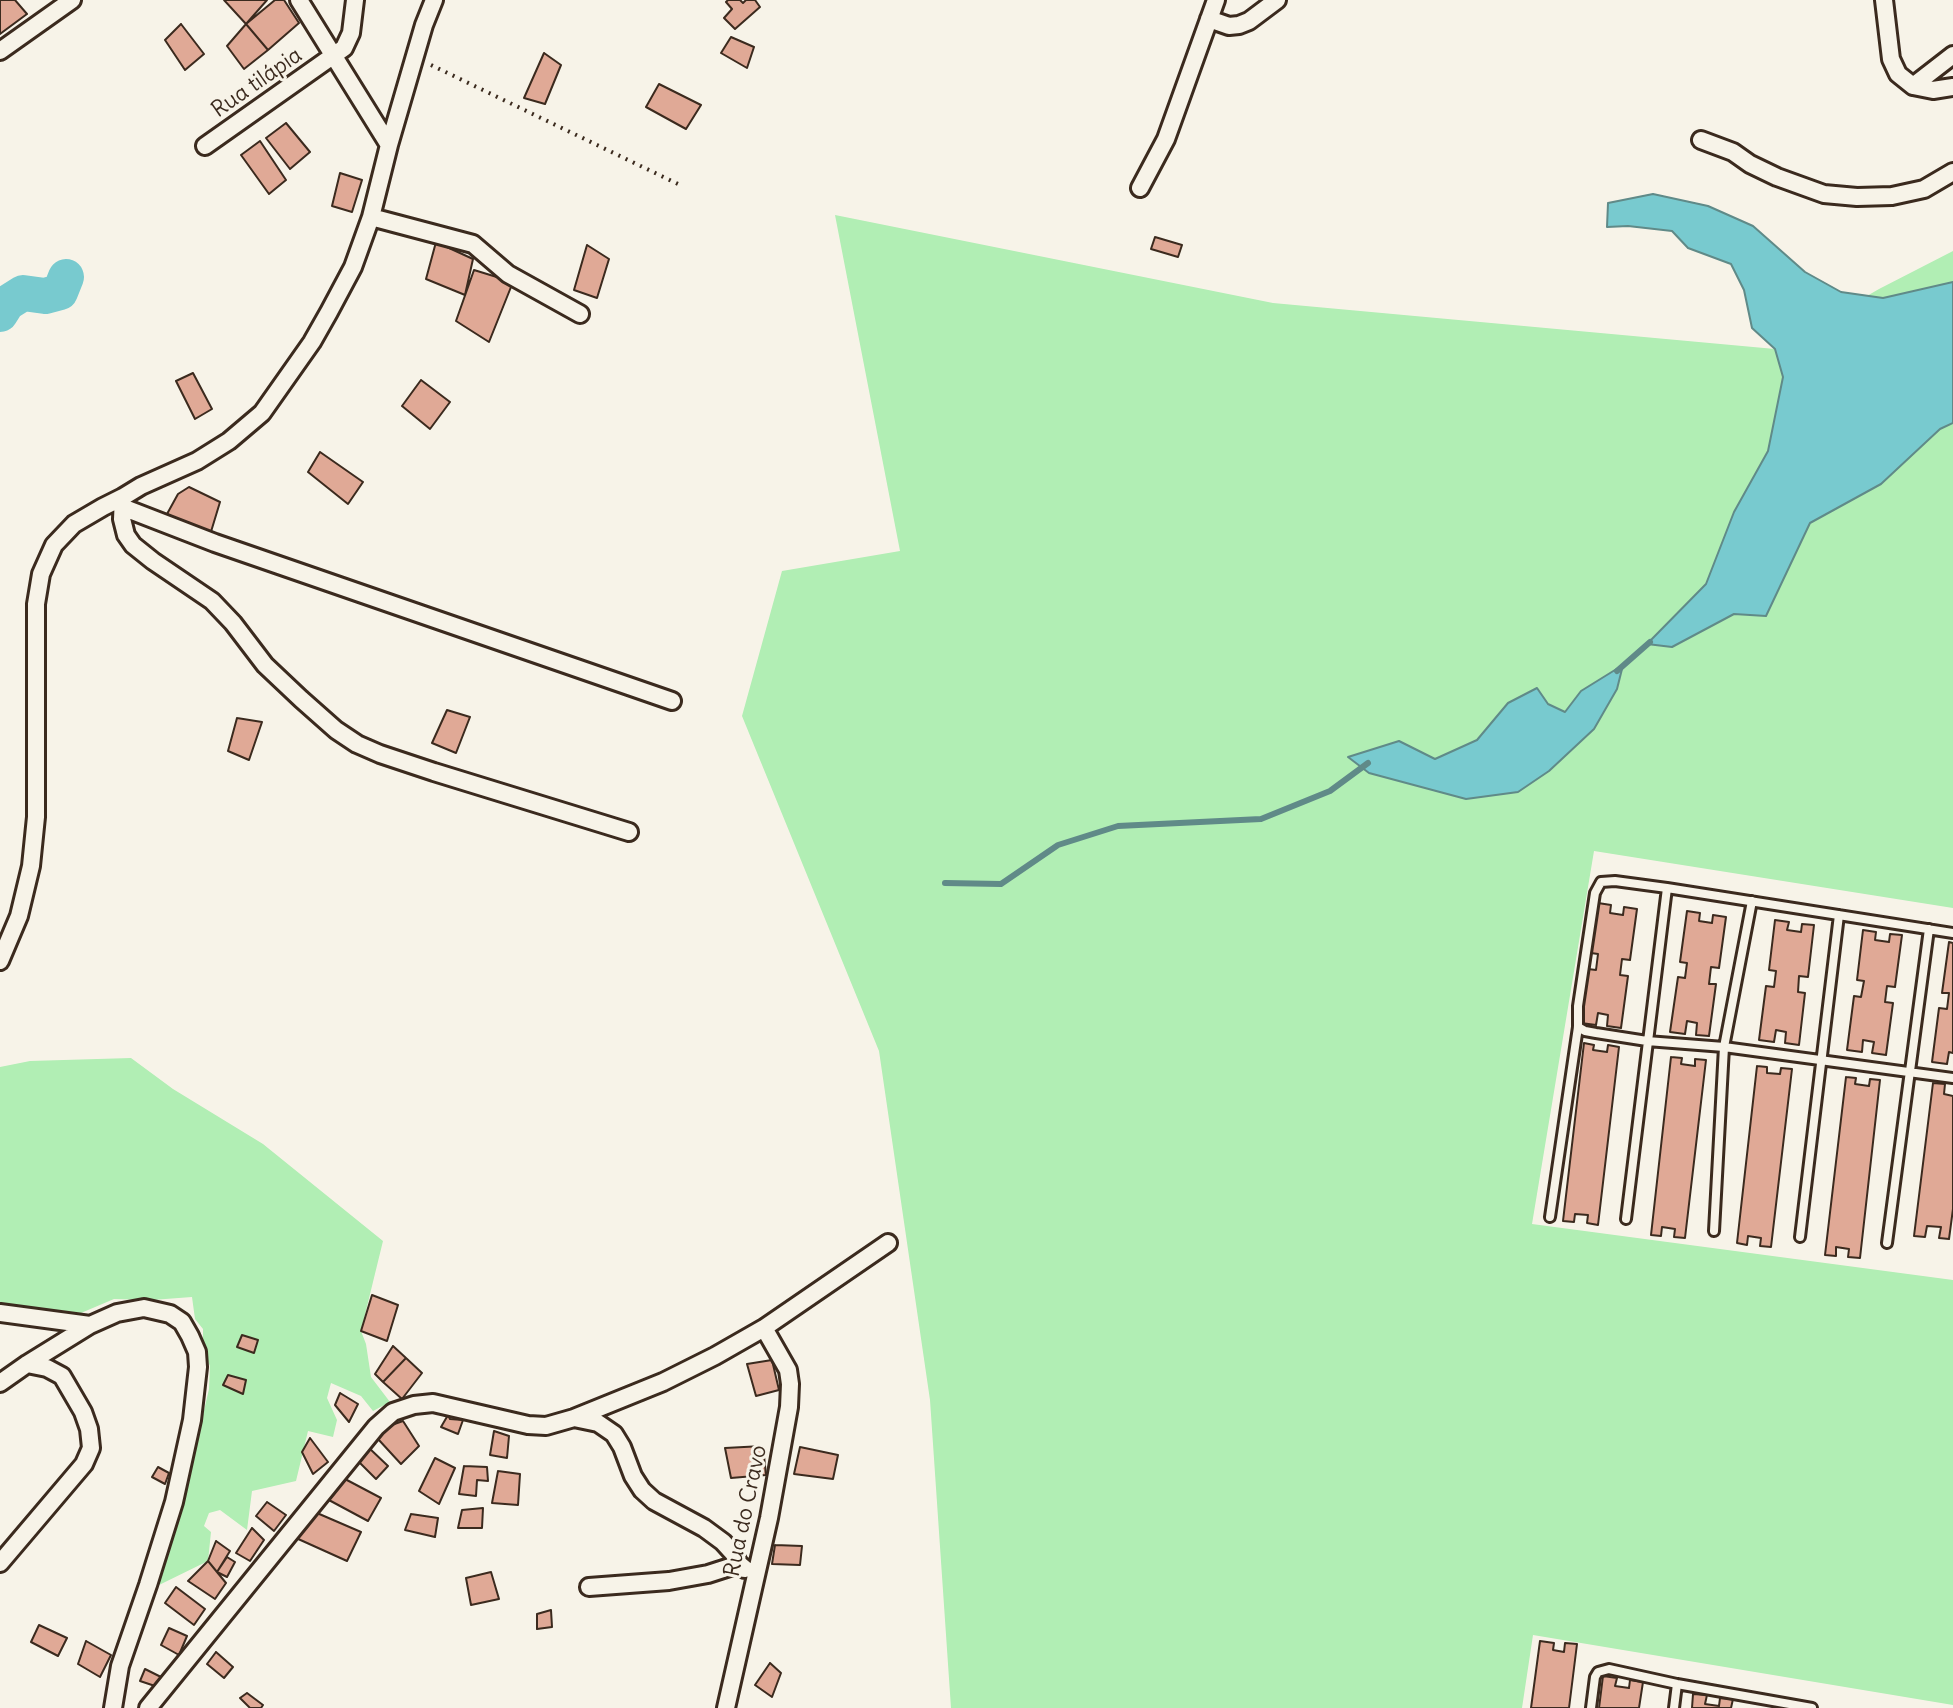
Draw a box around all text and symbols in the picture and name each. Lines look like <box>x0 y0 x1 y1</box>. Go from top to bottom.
street label: Rua tilápia <box>207 42 307 124</box>
street label: Rua do Cravo <box>719 1443 773 1579</box>

